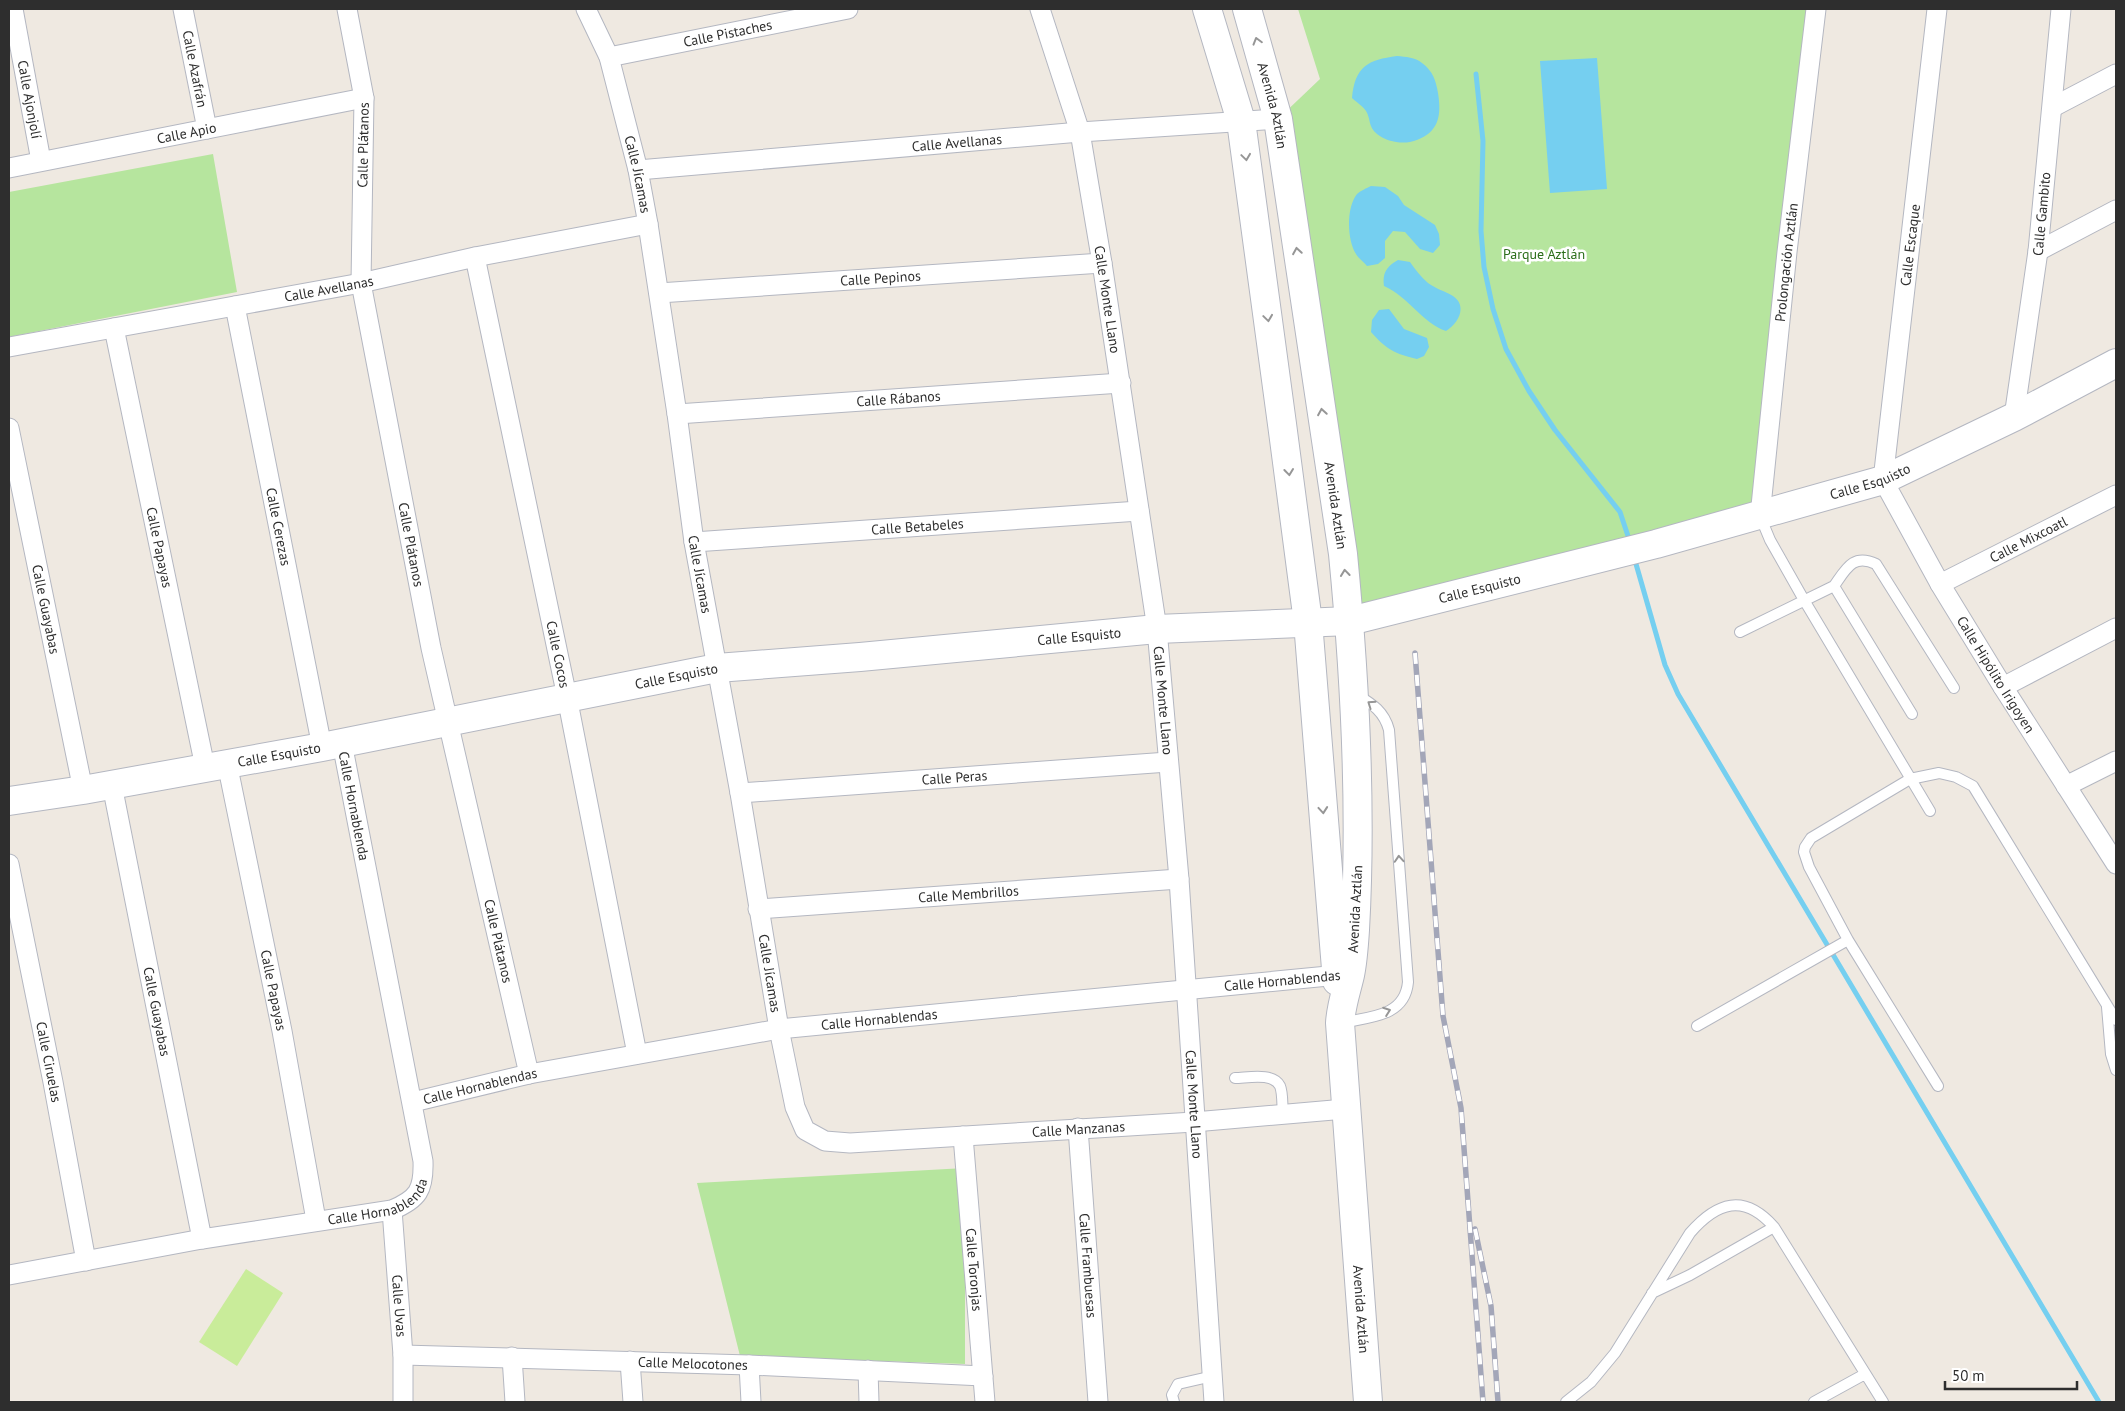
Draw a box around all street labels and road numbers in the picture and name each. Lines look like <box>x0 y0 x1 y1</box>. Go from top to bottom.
street label: Calle Pistaches <box>682 15 774 51</box>
street label: Calle Azafrán <box>178 29 211 109</box>
street label: Calle Ajonjolí <box>14 59 46 140</box>
street label: Avenida Aztlán <box>1253 60 1291 150</box>
street label: Calle Plátanos <box>353 102 373 188</box>
street label: Calle Apio <box>155 118 218 148</box>
street label: Calle Avellanas <box>911 130 1003 155</box>
street label: Calle Jícamas <box>620 133 655 215</box>
street label: Calle Gambito <box>2028 171 2054 257</box>
street label: Prolongación Aztlán <box>1771 202 1802 323</box>
street label: Calle Escaque <box>1896 203 1924 287</box>
street label: Calle Monte Llano <box>1090 244 1124 355</box>
street label: Calle Pepinos <box>840 266 921 290</box>
street label: Calle Avellanas <box>283 271 375 306</box>
street label: Calle Rábanos <box>856 387 941 410</box>
street label: Calle Esquisto <box>1828 459 1913 504</box>
street label: Avenida Aztlán <box>1320 460 1351 550</box>
street label: Calle Cerezas <box>262 486 295 567</box>
street label: Calle Plátanos <box>394 501 428 588</box>
street label: Calle Papayas <box>142 505 177 589</box>
street label: Calle Mixcoatl <box>1986 512 2070 566</box>
street label: Calle Betabeles <box>871 514 964 539</box>
street label: Calle Jícamas <box>684 534 716 615</box>
street label: Calle Guayabas <box>28 563 64 656</box>
street label: Calle Esquisto <box>1437 569 1523 607</box>
street label: Calle Hipólito Irigoyen <box>1953 613 2039 736</box>
street label: Calle Cocos <box>542 619 574 690</box>
street label: Calle Esquisto <box>1036 623 1122 649</box>
street label: Calle Monte Llano <box>1150 645 1177 756</box>
street label: Calle Esquisto <box>633 659 719 693</box>
street label: Calle Esquisto <box>236 738 322 771</box>
street label: Calle Hornablenda <box>335 750 373 862</box>
street label: Calle Peras <box>921 766 988 789</box>
street label: Avenida Aztlán <box>1344 865 1366 953</box>
street label: Calle Membrillos <box>917 881 1020 907</box>
street label: Calle Plátanos <box>480 897 517 985</box>
street label: Calle Jícamas <box>754 933 785 1014</box>
street label: Calle Papayas <box>257 948 291 1032</box>
street label: Calle Guayabas <box>139 965 175 1058</box>
street label: Calle Hornablendas <box>1223 966 1341 995</box>
street label: Calle Hornablendas <box>820 1005 938 1034</box>
street label: Calle Ciruelas <box>32 1020 66 1104</box>
street label: Calle Monte Llano <box>1181 1049 1207 1159</box>
street label: Calle Hornablendas <box>421 1064 539 1108</box>
street label: Calle Manzanas <box>1031 1117 1126 1141</box>
street label: Calle Hornablenda <box>326 1177 431 1229</box>
street label: Calle Frambuesas <box>1075 1213 1101 1319</box>
street label: Calle Toronjas <box>962 1227 986 1312</box>
street label: Avenida Aztlán <box>1349 1264 1373 1354</box>
street label: Calle Uvas <box>388 1274 411 1338</box>
street label: Calle Melocotones <box>638 1353 748 1374</box>

